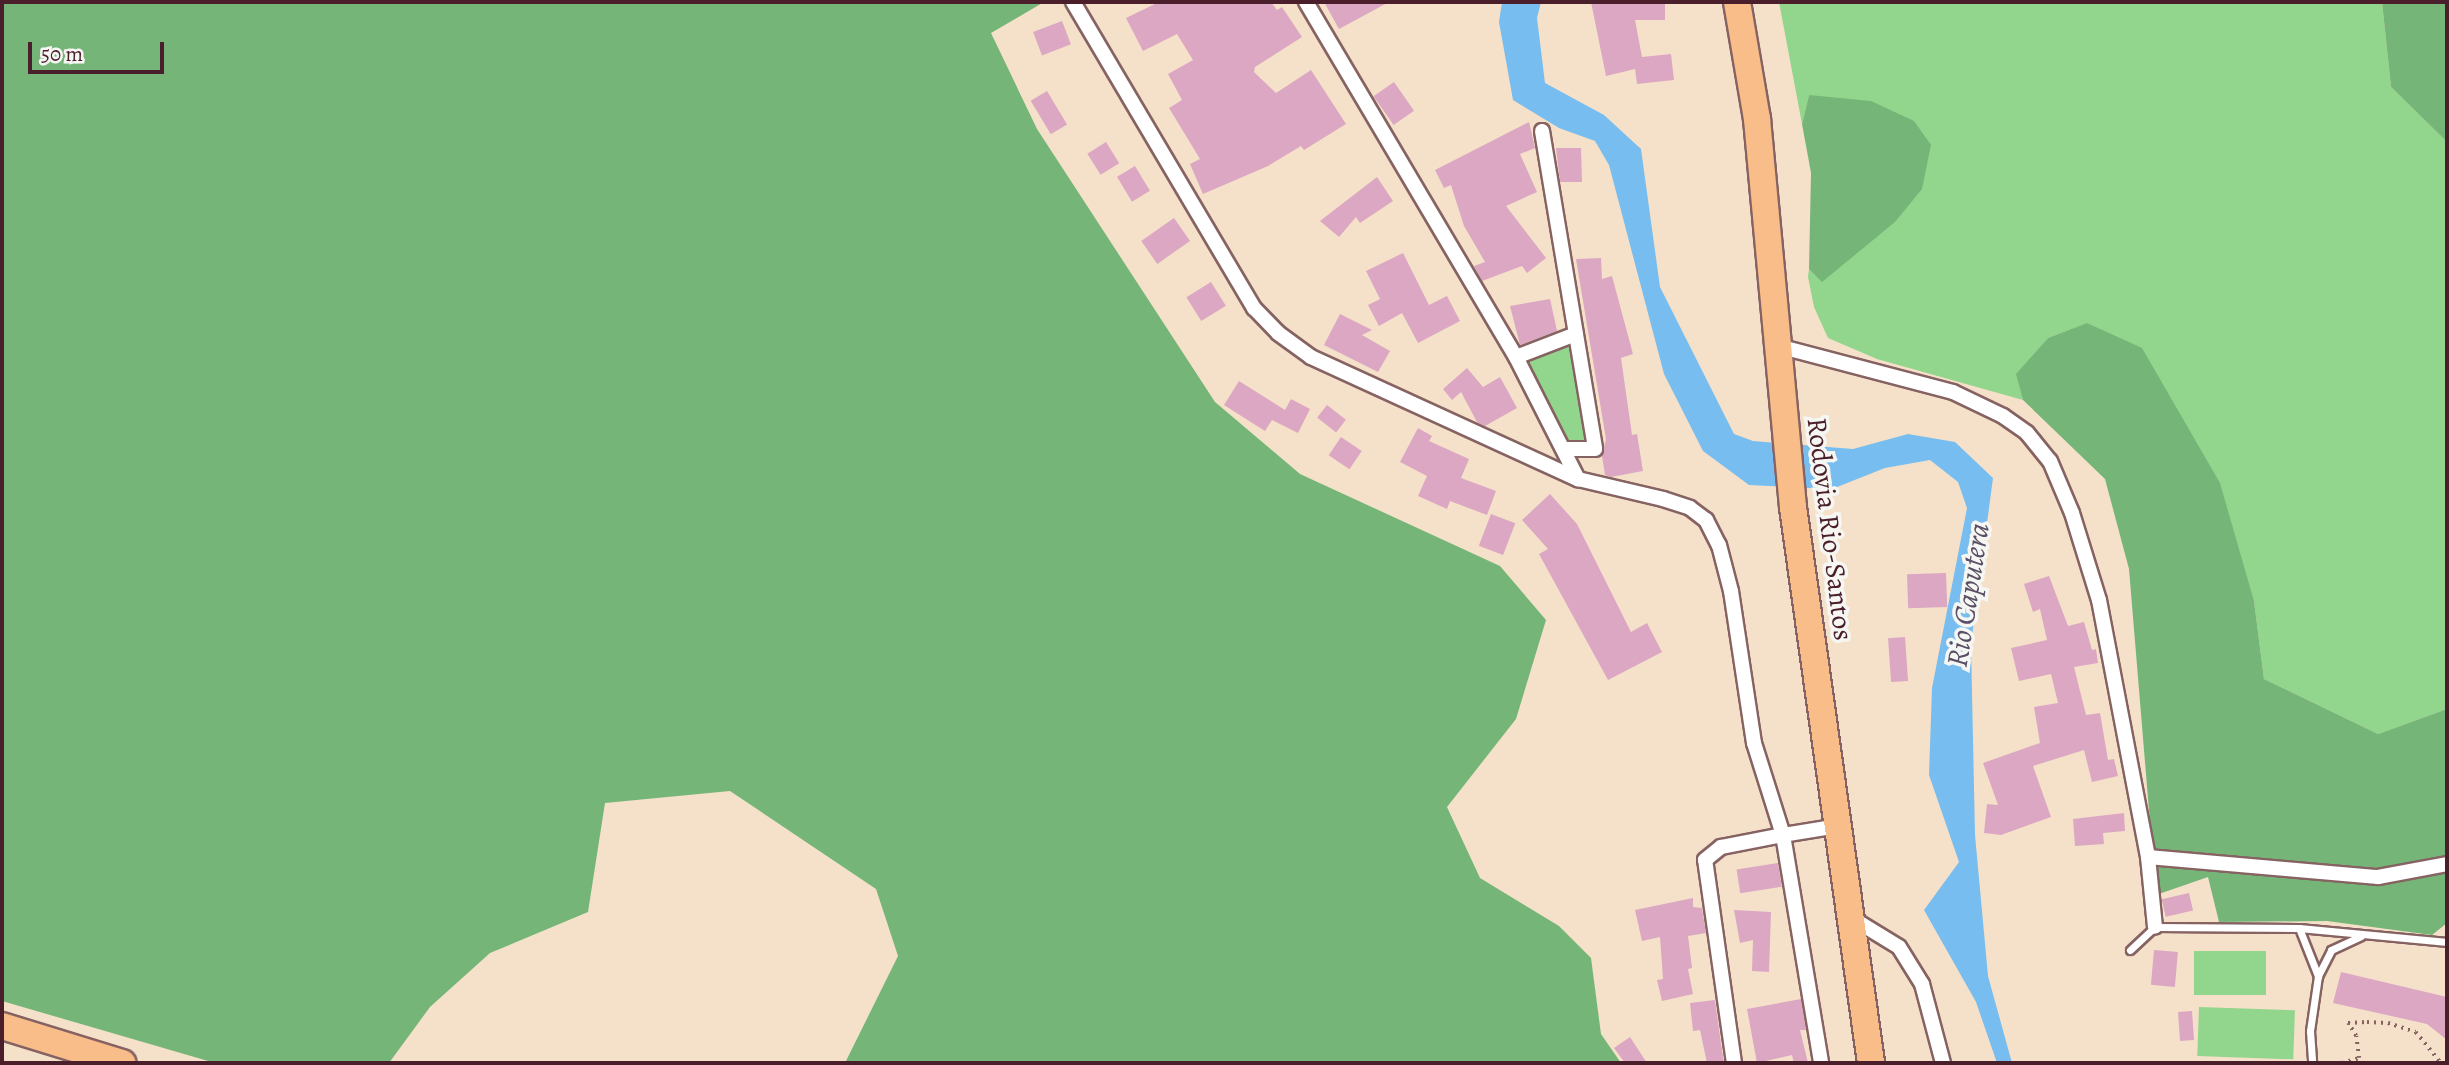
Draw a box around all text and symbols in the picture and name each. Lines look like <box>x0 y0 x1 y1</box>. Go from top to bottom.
scale bar <box>32 28 168 72</box>
text: 50 m <box>41 40 83 68</box>
street label: Rodovia Rio-Santos <box>1800 416 1860 642</box>
water label: Rio Caputera <box>1939 520 1997 670</box>

